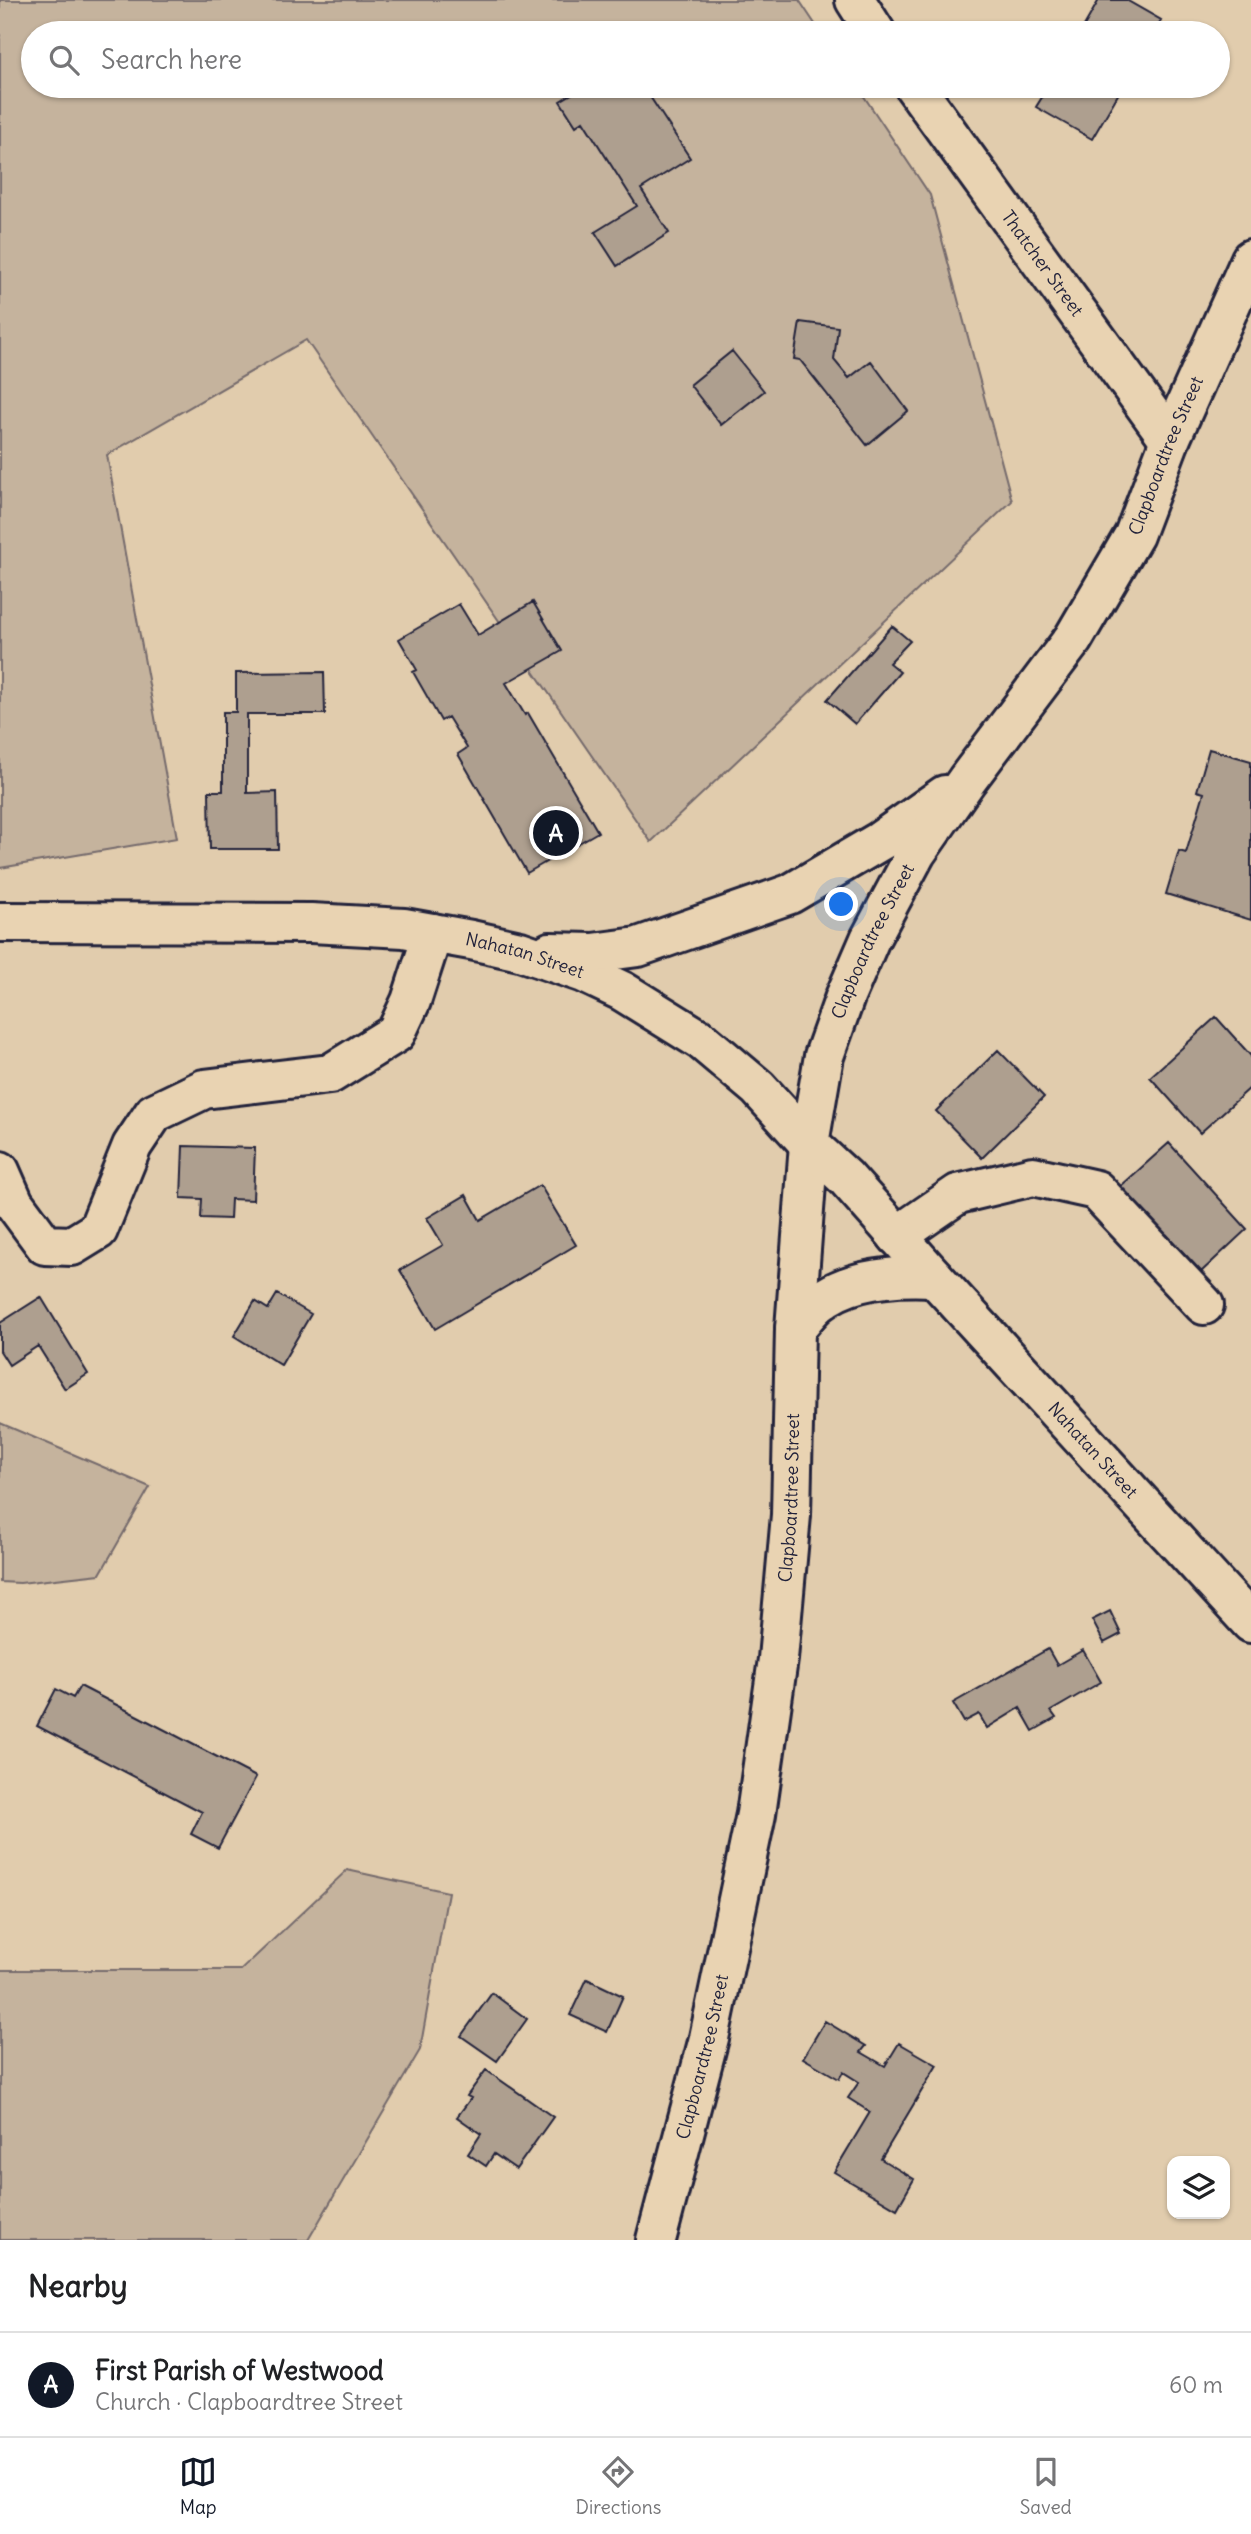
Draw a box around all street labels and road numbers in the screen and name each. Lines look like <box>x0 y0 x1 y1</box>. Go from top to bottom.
street label: Thatcher Street <box>997 206 1089 321</box>
street label: Clapboardtree Street <box>1123 373 1208 538</box>
street label: Clapboardtree Street <box>826 860 919 1022</box>
street label: Nahatan Street <box>463 927 587 983</box>
street label: Nahatan Street <box>1043 1397 1143 1503</box>
street label: Clapboardtree Street <box>773 1413 804 1583</box>
street label: Clapboardtree Street <box>671 1972 733 2142</box>

